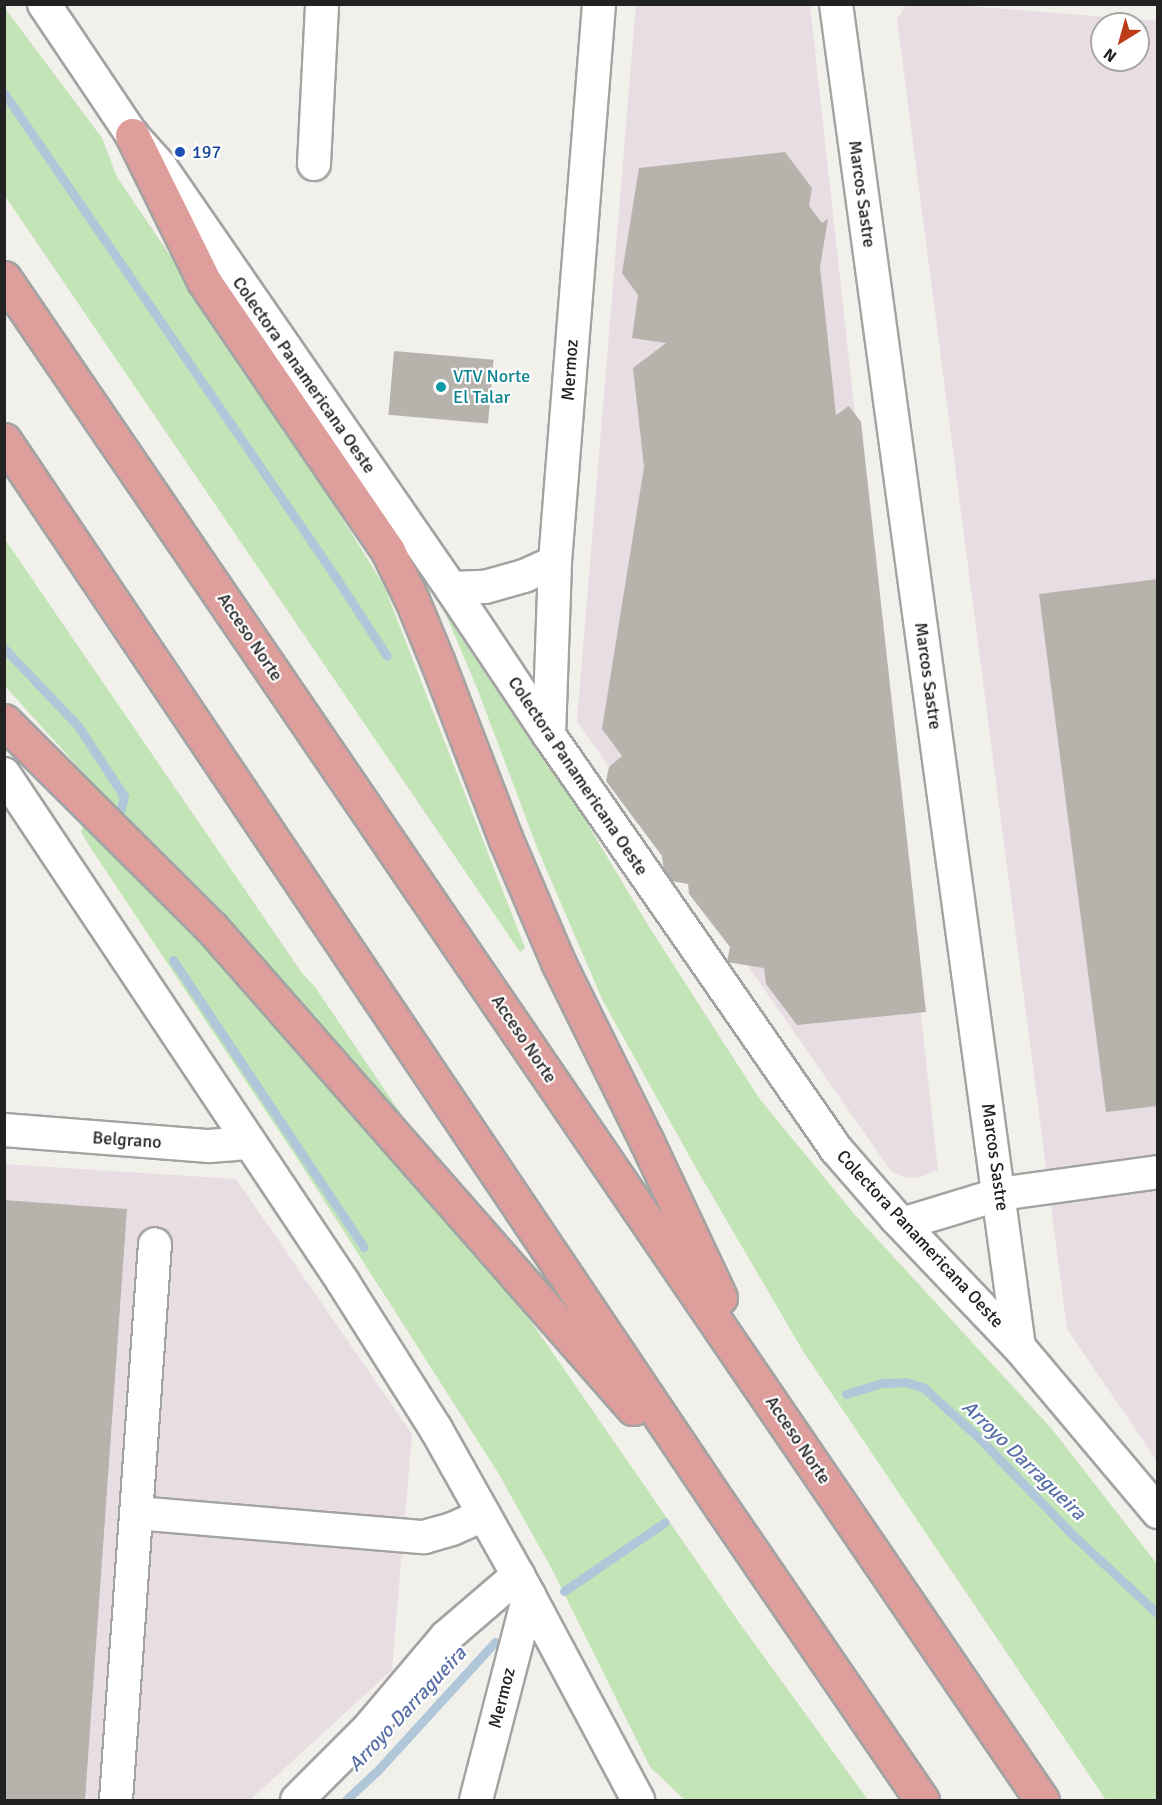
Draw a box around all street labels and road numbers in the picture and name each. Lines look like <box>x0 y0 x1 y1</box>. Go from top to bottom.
street label: Marcos Sastre <box>844 139 880 249</box>
street label: Colectora Panamericana Oeste <box>228 272 380 478</box>
street label: Mermoz <box>557 339 583 401</box>
street label: Acceso Norte <box>213 589 287 685</box>
street label: Marcos Sastre <box>910 621 946 731</box>
street label: Colectora Panamericana Oeste <box>503 672 653 880</box>
street label: Acceso Norte <box>487 991 561 1087</box>
street label: Marcos Sastre <box>977 1102 1013 1212</box>
street label: Belgrano <box>92 1127 162 1153</box>
street label: Colectora Panamericana Oeste <box>832 1146 1008 1332</box>
street label: Acceso Norte <box>761 1392 835 1488</box>
street label: Mermoz <box>484 1665 520 1731</box>

